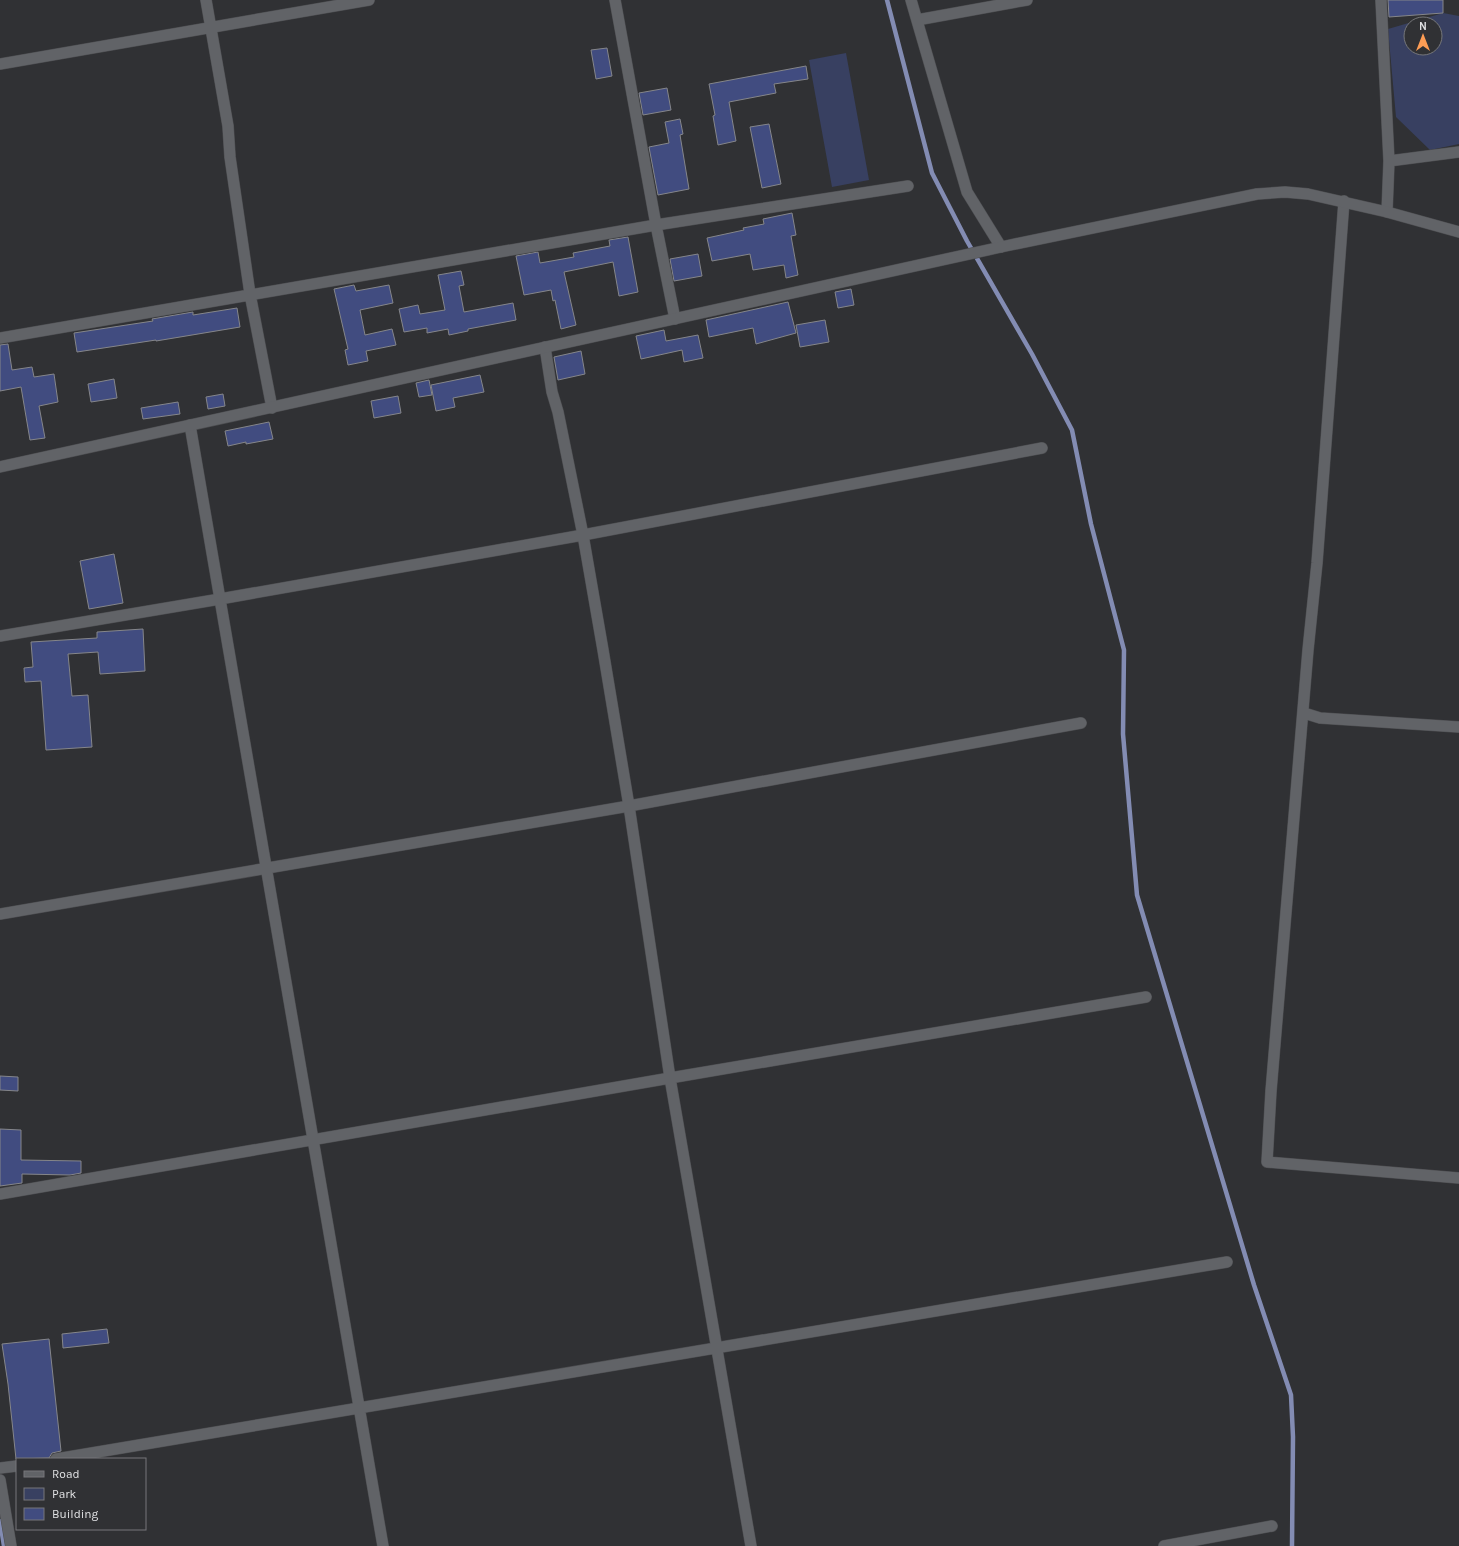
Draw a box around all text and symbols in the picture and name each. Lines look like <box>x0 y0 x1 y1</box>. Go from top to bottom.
north arrow <box>1403 16 1443 56</box>
text: N <box>1419 20 1427 33</box>
legend <box>16 1458 146 1530</box>
text: Road <box>52 1467 80 1481</box>
text: Park <box>52 1487 77 1501</box>
text: Building <box>52 1507 99 1521</box>

